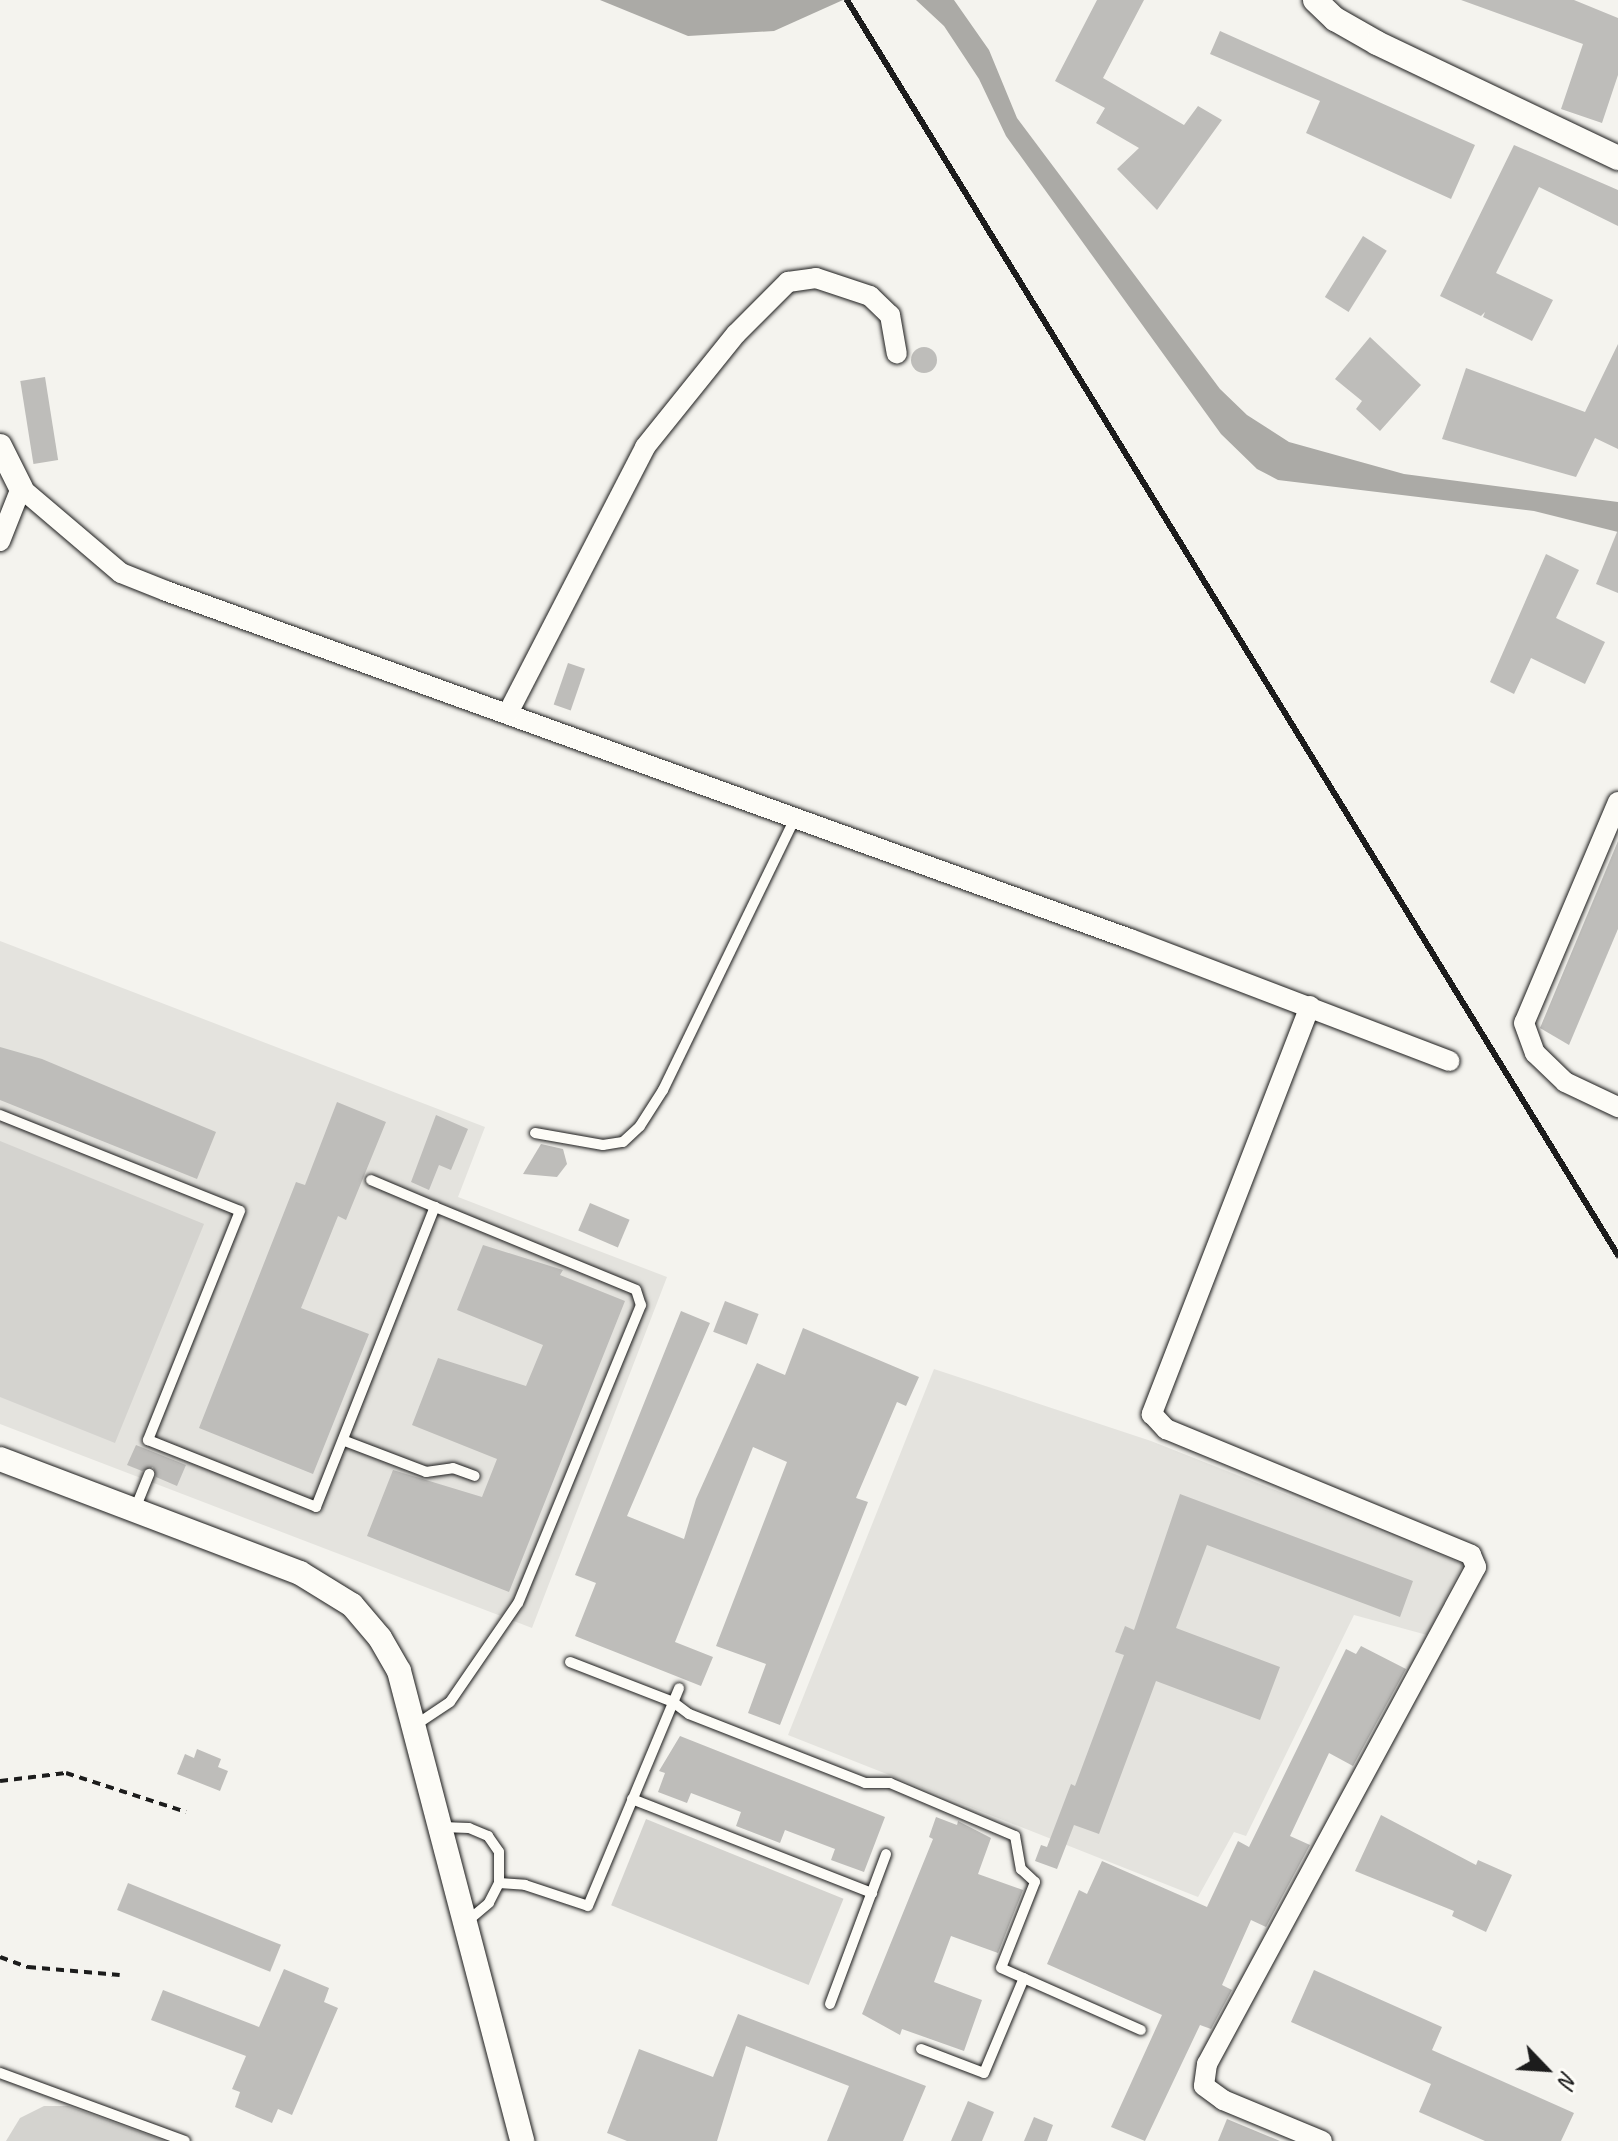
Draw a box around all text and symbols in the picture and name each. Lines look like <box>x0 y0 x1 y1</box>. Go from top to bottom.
north arrow <box>1506 2029 1586 2109</box>
text: N <box>1552 2067 1583 2091</box>

